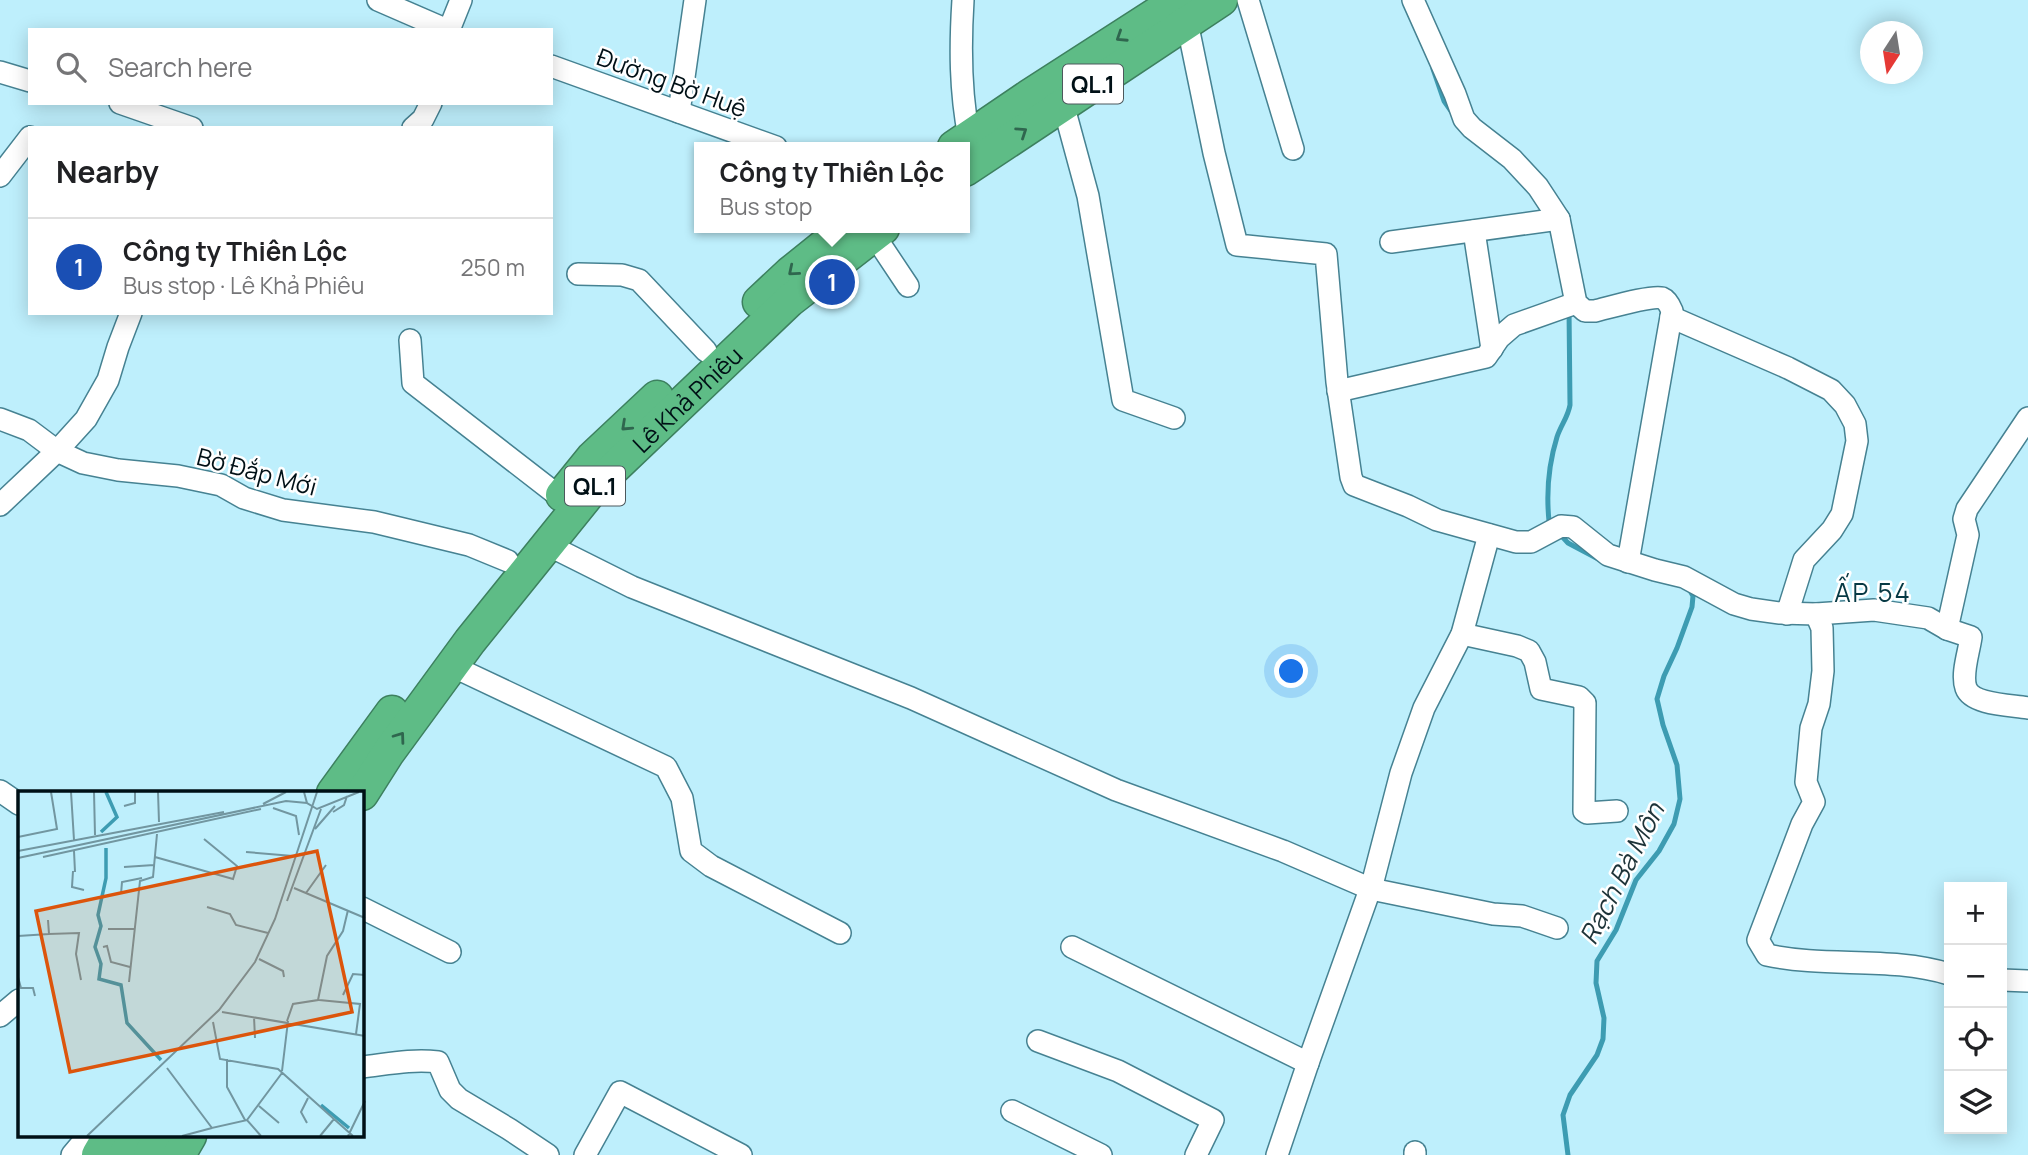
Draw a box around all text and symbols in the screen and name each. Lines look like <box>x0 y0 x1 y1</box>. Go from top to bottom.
north arrow <box>1860 21 1923 84</box>
search box <box>28 28 553 105</box>
one-way arrow <box>1115 29 1128 42</box>
street label: Đường Bờ Huệ <box>593 40 751 124</box>
icon: search <box>52 48 90 86</box>
text: Search here <box>108 49 253 85</box>
road number: QL.1 <box>1063 64 1123 104</box>
one-way arrow <box>1014 128 1027 140</box>
popup <box>694 142 970 233</box>
text: Nearby <box>56 151 159 192</box>
text: Công ty Thiên Lộc <box>720 154 944 190</box>
text: Bus stop <box>720 190 812 222</box>
text: Công ty Thiên Lộc <box>123 233 347 269</box>
text: 1 <box>74 251 84 283</box>
text: 250 m <box>460 251 525 283</box>
pin: 1 <box>809 256 855 308</box>
one-way arrow <box>788 263 801 275</box>
text: Bus stop · Lê Khả Phiêu <box>123 269 364 301</box>
street label: Lê Khả Phiêu <box>624 338 749 459</box>
one-way arrow <box>621 417 634 430</box>
street label: Bờ Đắp Mới <box>193 439 321 503</box>
road number: QL.1 <box>565 466 625 506</box>
district label: ẤP 54 <box>1834 573 1912 610</box>
your location <box>1274 654 1308 688</box>
one-way arrow <box>391 732 404 745</box>
inset map <box>18 791 364 1138</box>
water label: Rạch Bà Môn <box>1570 795 1673 950</box>
map controls <box>1944 882 2007 1134</box>
button: + <box>1944 882 2007 945</box>
button: − <box>1944 945 2007 1008</box>
button: locate <box>1944 1008 2007 1071</box>
button: layers <box>1944 1071 2007 1134</box>

